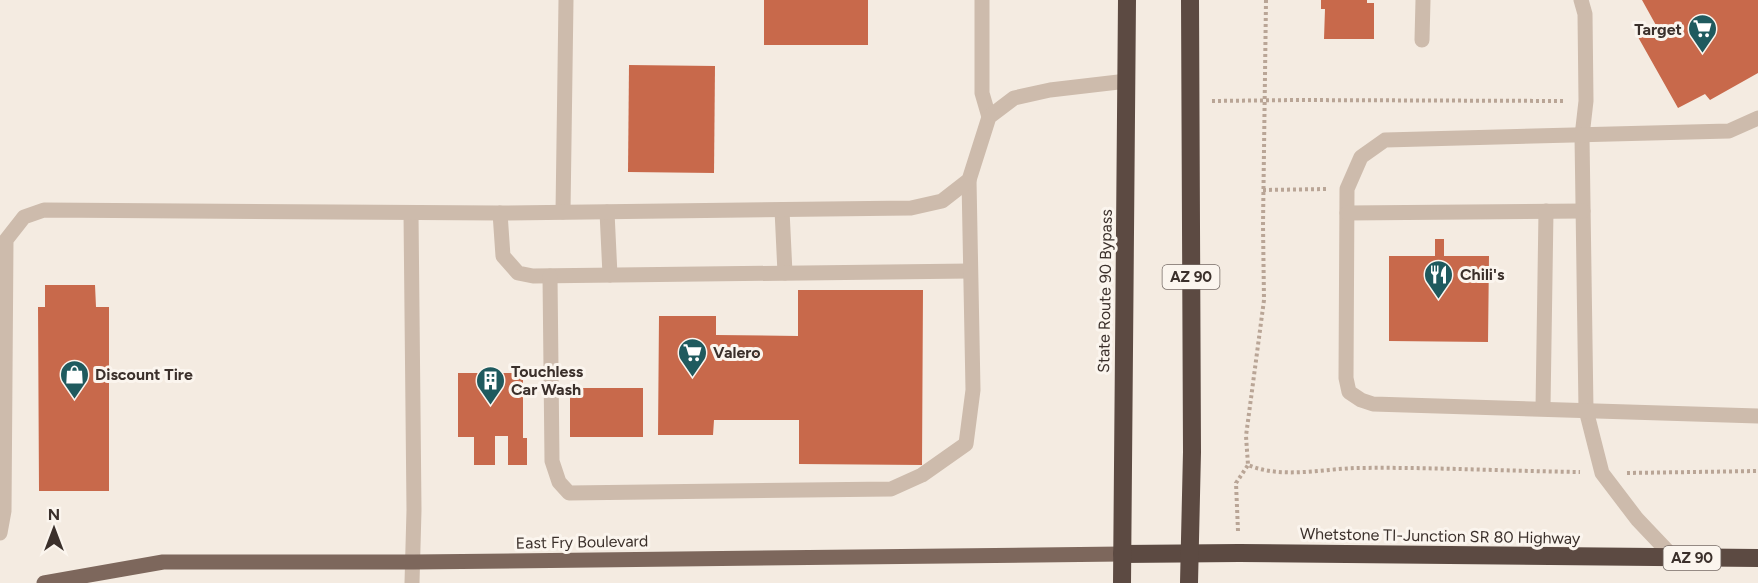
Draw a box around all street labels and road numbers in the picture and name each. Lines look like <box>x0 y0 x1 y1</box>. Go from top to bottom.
street label: State Route 90 Bypass <box>1094 209 1116 373</box>
road number: AZ 90 <box>1162 265 1220 289</box>
street label: Whetstone TI-Junction SR 80 Highway <box>1300 524 1581 548</box>
street label: East Fry Boulevard <box>516 531 648 553</box>
road number: AZ 90 <box>1664 546 1720 570</box>

